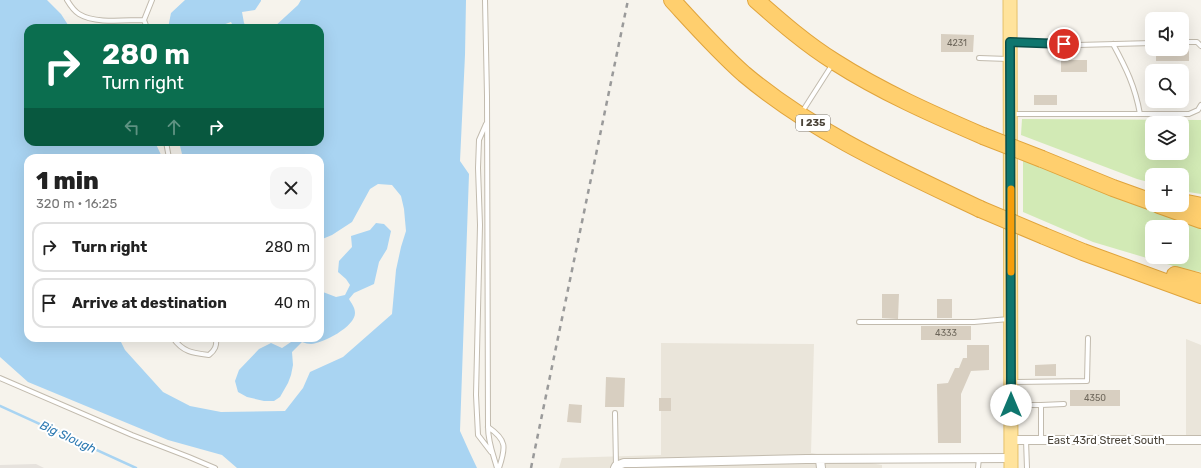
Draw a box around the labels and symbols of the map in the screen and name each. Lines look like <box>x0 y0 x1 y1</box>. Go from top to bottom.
pin <box>1047 27 1081 61</box>
house number: 4231 <box>947 38 967 48</box>
road number: I 235 <box>796 115 830 131</box>
house number: 4333 <box>935 328 957 338</box>
position arrow <box>990 384 1032 426</box>
house number: 4350 <box>1084 393 1106 403</box>
water label: Big Slough <box>38 418 98 456</box>
street label: East 43rd Street South <box>1047 434 1165 447</box>

